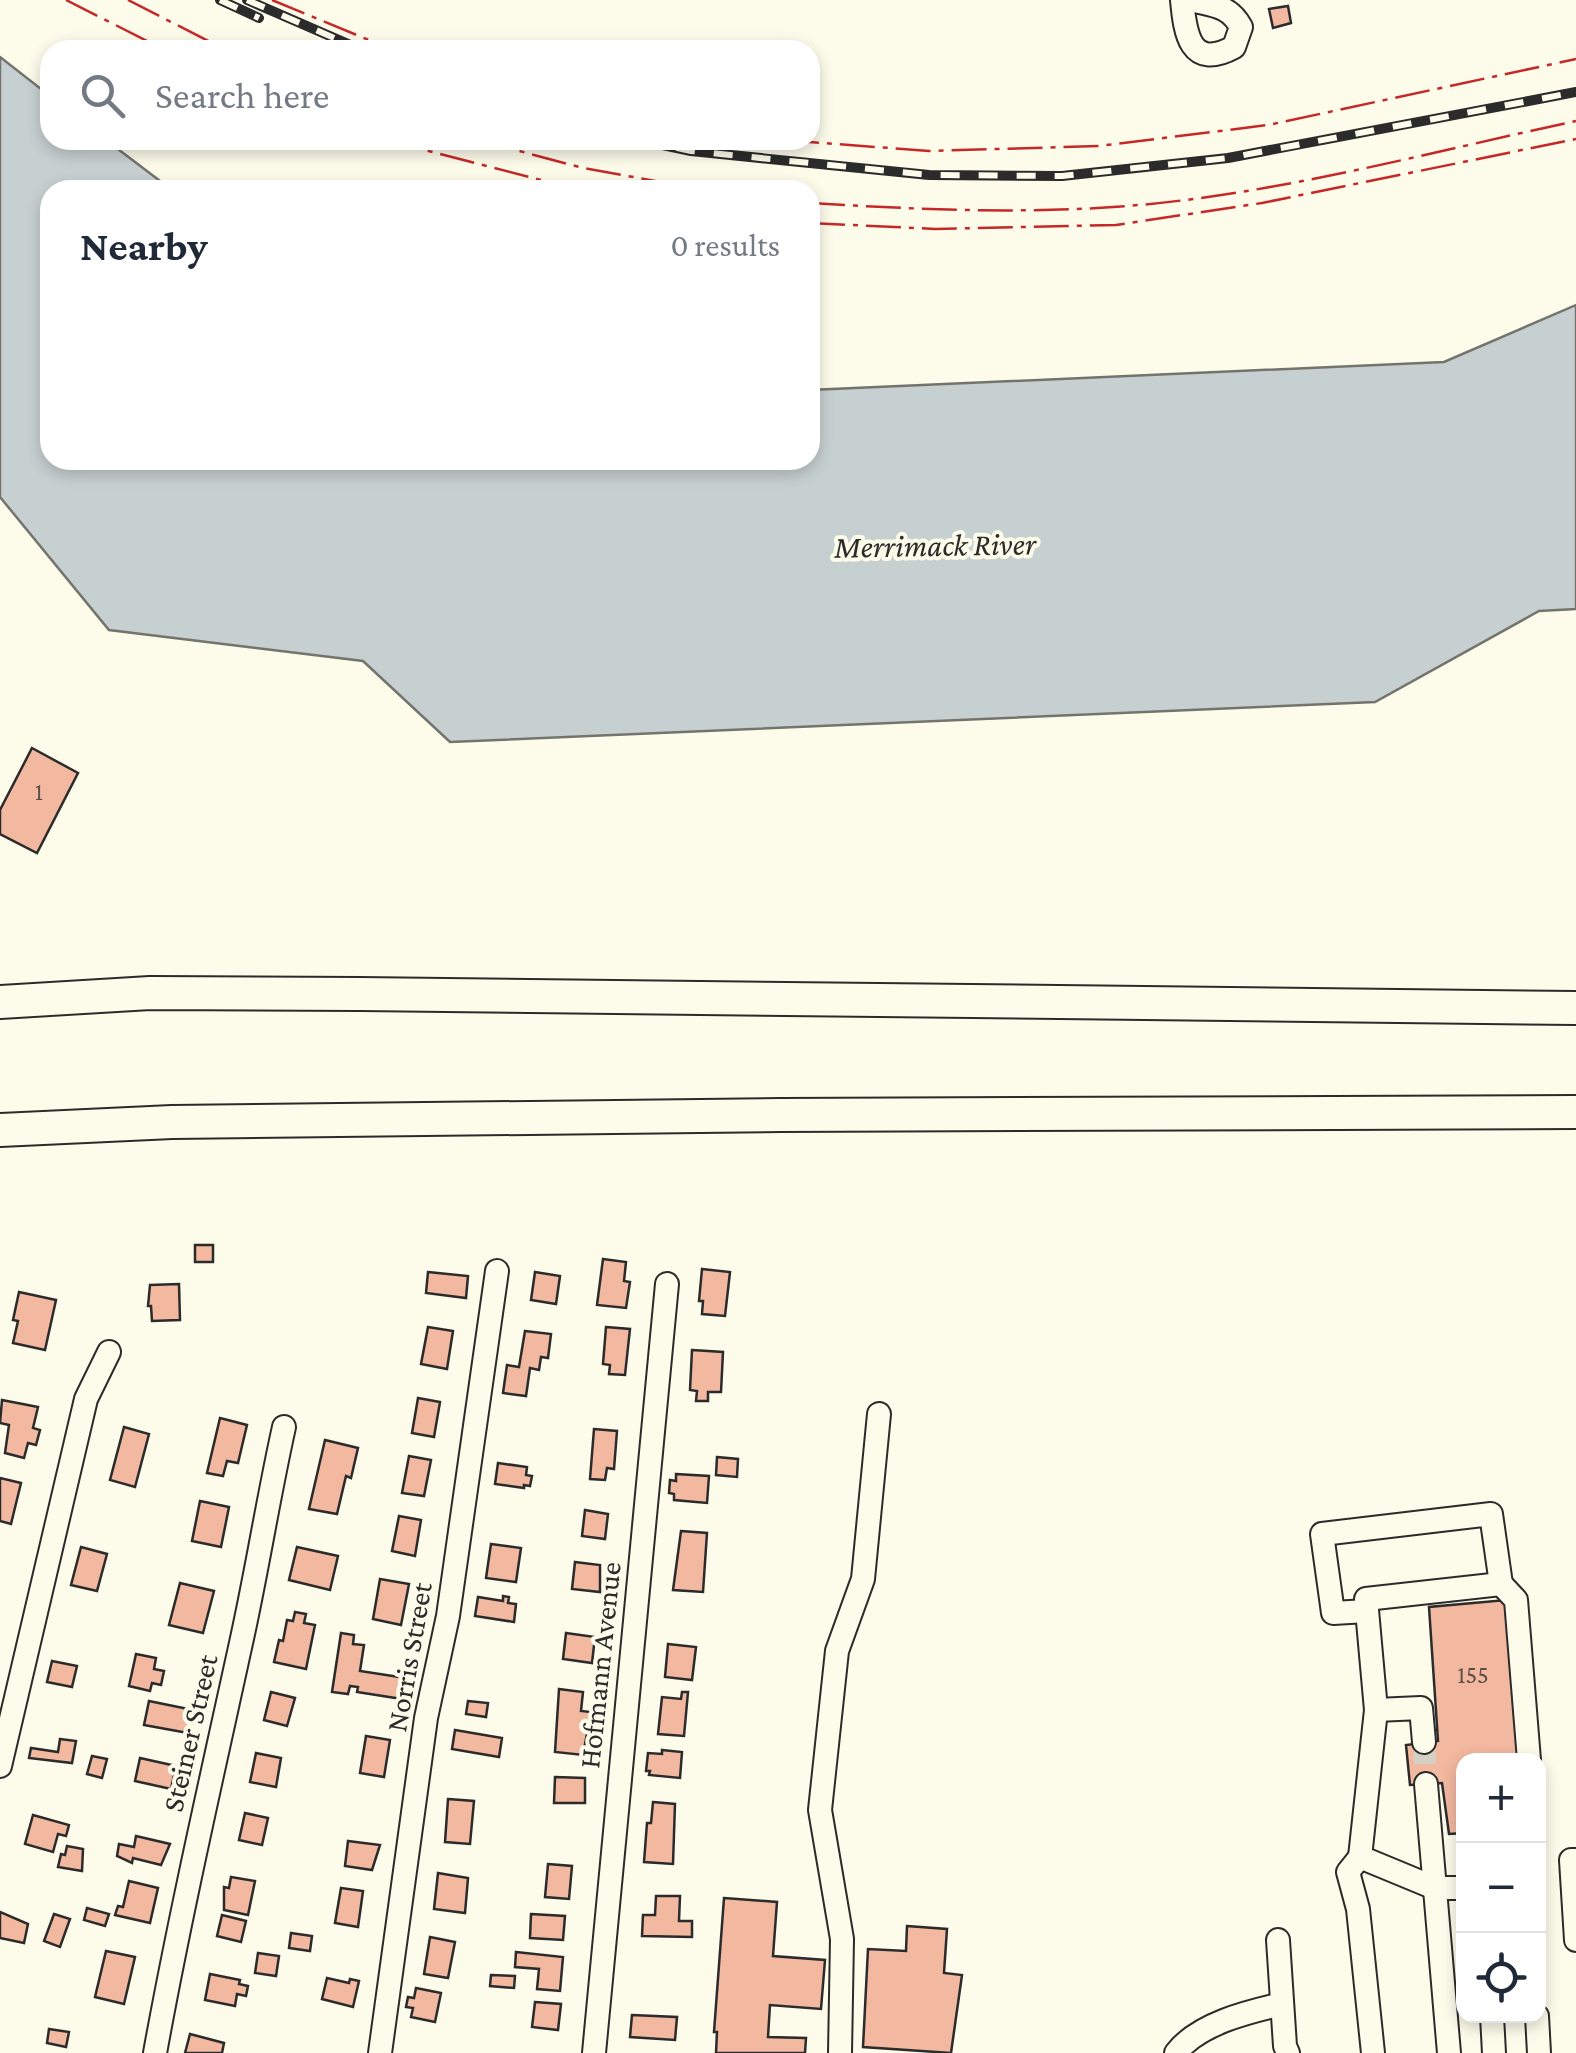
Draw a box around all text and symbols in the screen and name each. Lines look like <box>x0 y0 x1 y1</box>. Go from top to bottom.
search box <box>40 40 820 150</box>
icon: search <box>75 68 130 123</box>
text: Search here <box>155 74 329 116</box>
text: Nearby <box>80 222 208 269</box>
text: 0 results <box>670 227 780 263</box>
water label: Merrimack River <box>833 525 1037 565</box>
house number: 1 <box>35 778 43 805</box>
street label: Hofmann Avenue <box>572 1560 627 1770</box>
street label: Norris Street <box>379 1579 438 1734</box>
street label: Steiner Street <box>155 1650 224 1815</box>
house number: 155 <box>1457 1661 1489 1688</box>
map controls <box>1456 1753 1546 2023</box>
button: + <box>1456 1753 1546 1843</box>
button: − <box>1456 1843 1546 1933</box>
button: locate <box>1456 1933 1546 2023</box>

